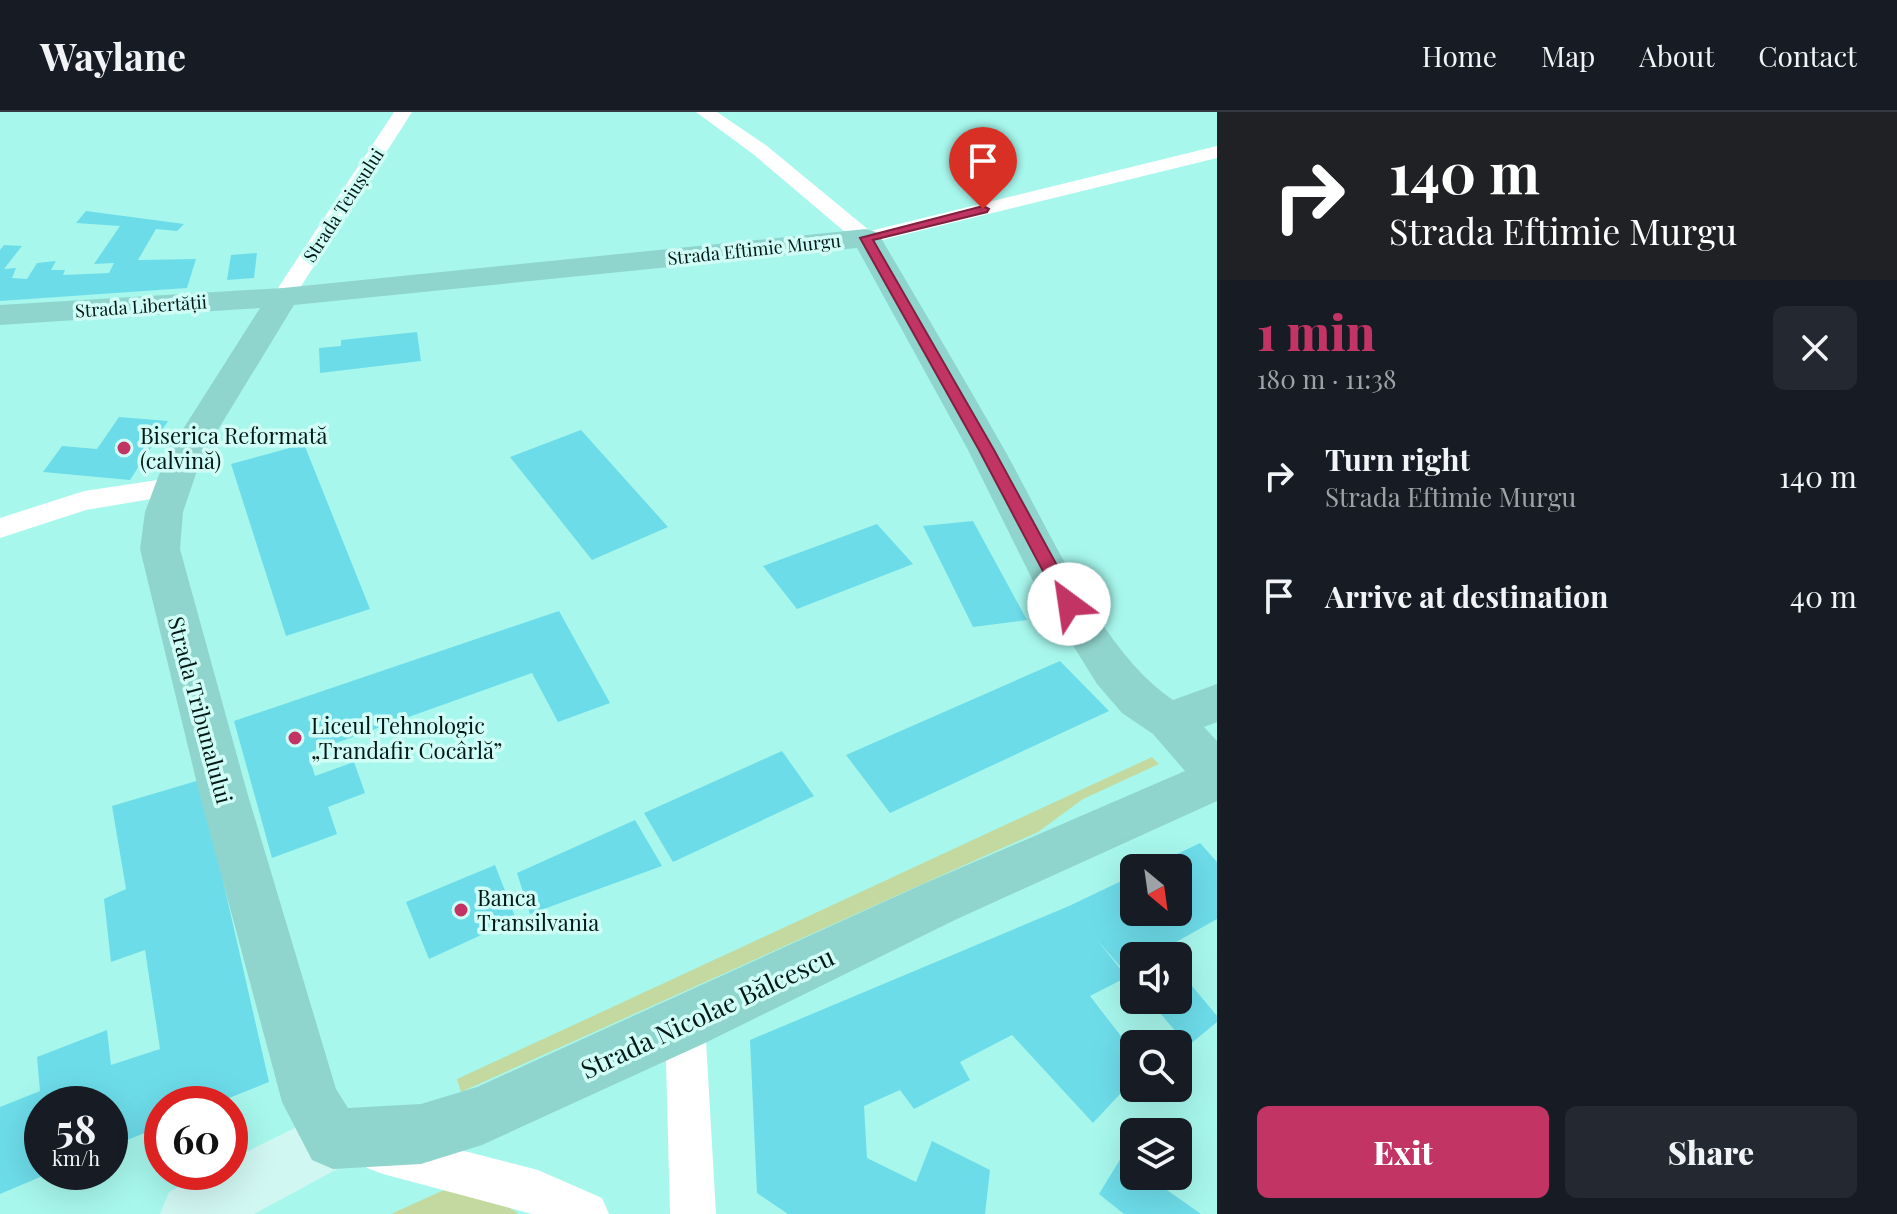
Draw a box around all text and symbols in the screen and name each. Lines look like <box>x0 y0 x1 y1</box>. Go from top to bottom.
text: Waylane <box>40 30 186 81</box>
text: Home <box>1422 37 1497 74</box>
text: Map <box>1541 37 1595 74</box>
text: About <box>1639 37 1714 74</box>
text: Contact <box>1758 37 1857 74</box>
pin <box>949 127 1017 209</box>
text: 140 m <box>1389 134 1540 209</box>
icon: arrive <box>961 139 1005 183</box>
street label: Strada Teiușului <box>297 144 389 266</box>
icon: right <box>1257 144 1361 248</box>
text: Strada Eftimie Murgu <box>1389 206 1737 254</box>
street label: Strada Eftimie Murgu <box>666 228 842 270</box>
street label: Strada Libertății <box>74 289 208 323</box>
text: 1 min <box>1257 299 1375 363</box>
button: close <box>1773 306 1857 390</box>
text: 180 m · 11:38 <box>1257 361 1397 396</box>
place label: Biserica Reformată (calvină) <box>140 420 328 475</box>
marker: Biserica Reformată (calvină) <box>115 439 133 457</box>
text: Turn right <box>1325 439 1470 479</box>
icon: right <box>1257 454 1301 498</box>
text: 140 m <box>1779 456 1857 496</box>
text: Strada Eftimie Murgu <box>1325 479 1576 514</box>
position arrow <box>1027 562 1111 646</box>
icon: arrive <box>1257 574 1301 618</box>
text: Arrive at destination <box>1325 576 1608 616</box>
text: 40 m <box>1790 576 1857 616</box>
street label: Strada Tribunalului <box>162 613 240 807</box>
place label: Liceul Tehnologic „Trandafir Cocârlă” <box>311 710 503 765</box>
marker: Liceul Tehnologic „Trandafir Cocârlă” <box>286 729 304 747</box>
north arrow <box>1120 854 1192 926</box>
map controls <box>1120 854 1192 1190</box>
place label: Banca Transilvania <box>477 882 599 937</box>
marker: Banca Transilvania <box>452 901 470 919</box>
street label: Strada Nicolae Bălcescu <box>575 938 839 1086</box>
button: sound <box>1120 942 1192 1014</box>
button: search <box>1120 1030 1192 1102</box>
speed limit sign: 60 <box>144 1086 248 1190</box>
text: 58 <box>56 1101 96 1154</box>
button: Exit <box>1257 1106 1549 1198</box>
button: Share <box>1565 1106 1857 1198</box>
button: layers <box>1120 1118 1192 1190</box>
text: km/h <box>52 1144 100 1171</box>

